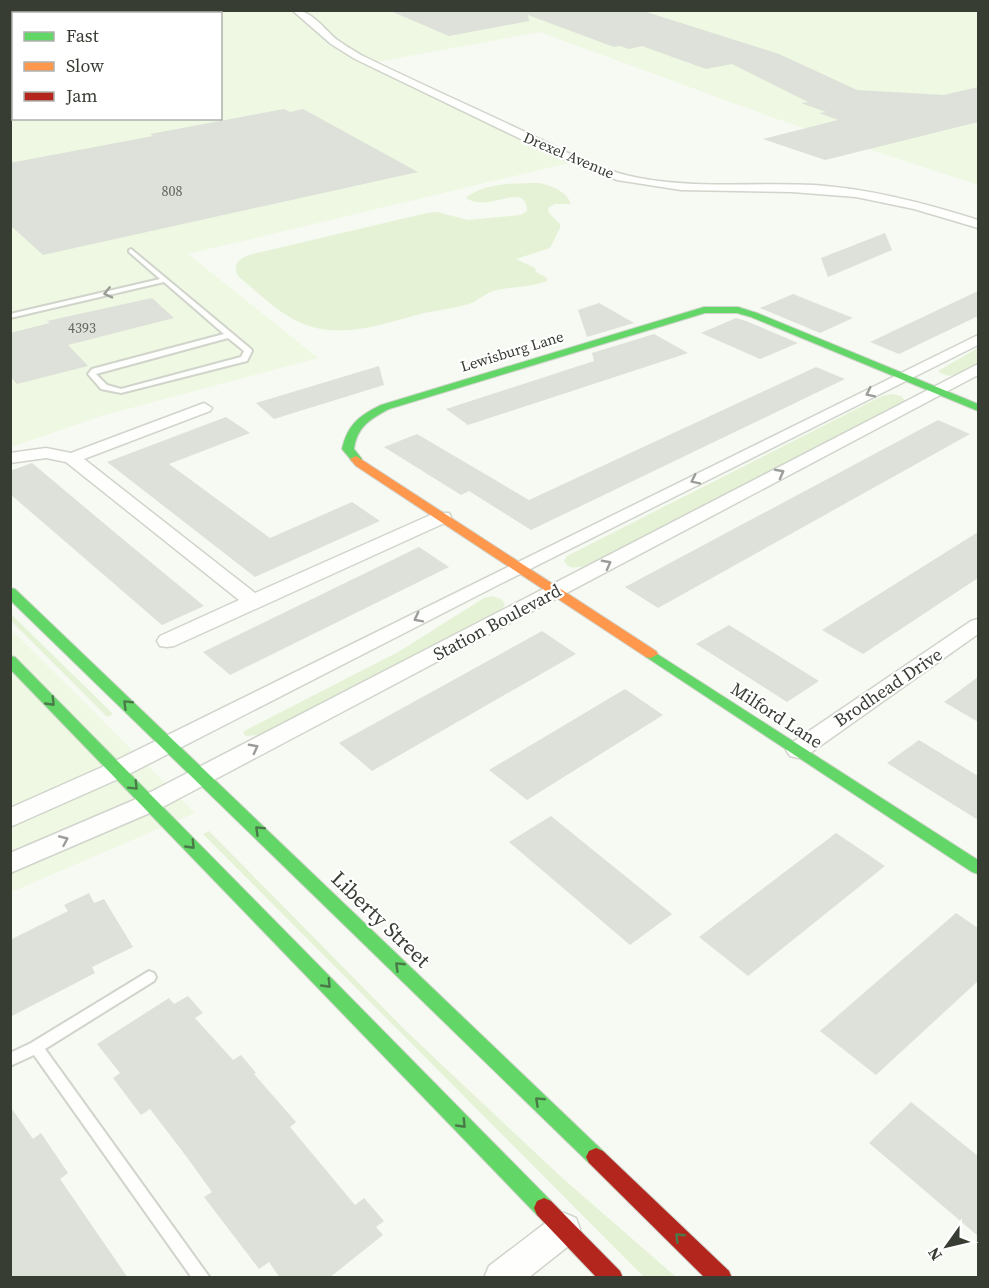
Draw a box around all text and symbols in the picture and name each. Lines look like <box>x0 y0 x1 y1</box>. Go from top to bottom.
legend <box>12 12 222 120</box>
text: Fast <box>66 23 99 48</box>
text: Slow <box>66 53 104 78</box>
text: Jam <box>65 83 98 108</box>
street label: Drexel Avenue <box>520 126 618 184</box>
house number: 808 <box>162 181 183 201</box>
one-way arrow <box>103 286 113 299</box>
house number: 4393 <box>68 318 96 338</box>
street label: Lewisburg Lane <box>458 325 566 377</box>
one-way arrow <box>865 386 876 398</box>
one-way arrow <box>773 469 784 480</box>
one-way arrow <box>690 472 701 484</box>
one-way arrow <box>601 560 611 571</box>
street label: Station Boulevard <box>429 578 565 666</box>
one-way arrow <box>414 610 425 622</box>
street label: Brodhead Drive <box>829 642 947 732</box>
street label: Milford Lane <box>726 676 828 754</box>
one-way arrow <box>44 695 55 706</box>
one-way arrow <box>124 700 135 711</box>
one-way arrow <box>248 744 258 755</box>
one-way arrow <box>126 779 137 790</box>
one-way arrow <box>255 826 265 837</box>
one-way arrow <box>58 836 69 848</box>
one-way arrow <box>183 837 194 848</box>
street label: Liberty Street <box>325 864 437 974</box>
one-way arrow <box>395 962 406 973</box>
one-way arrow <box>319 977 330 988</box>
one-way arrow <box>535 1097 545 1108</box>
one-way arrow <box>455 1117 466 1128</box>
north arrow <box>917 1216 977 1276</box>
one-way arrow <box>675 1233 685 1244</box>
text: N <box>922 1243 947 1265</box>

